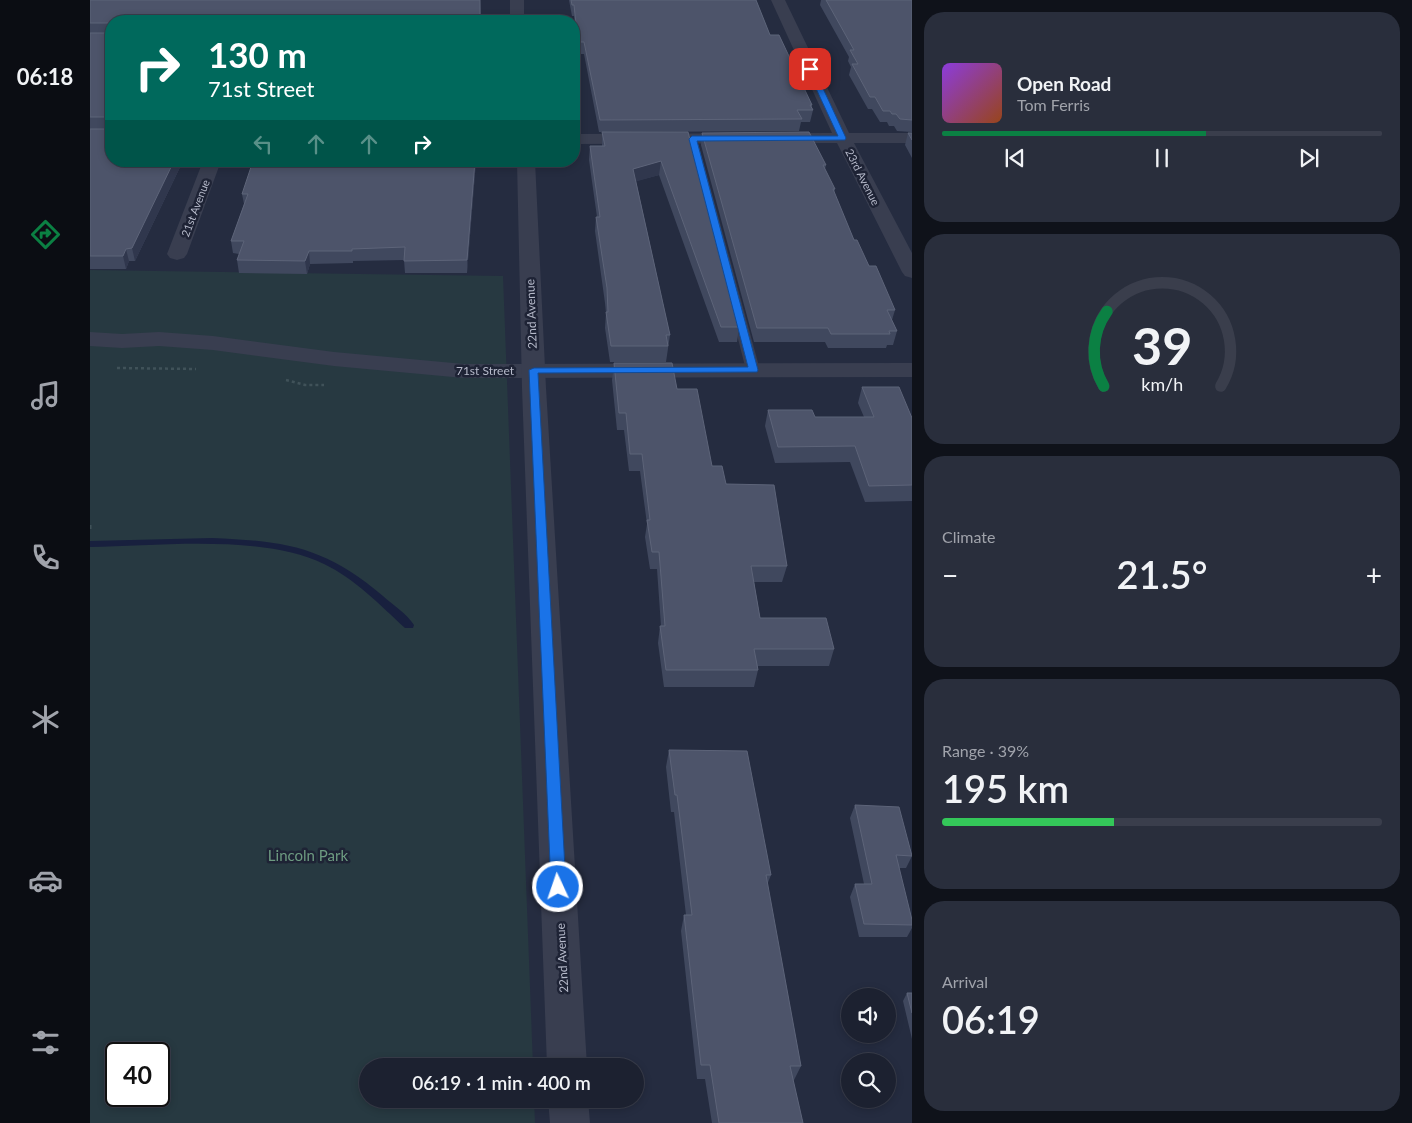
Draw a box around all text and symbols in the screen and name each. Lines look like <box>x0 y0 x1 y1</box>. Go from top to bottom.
text: 130 m <box>208 33 307 75</box>
icon: right <box>125 35 190 100</box>
pin <box>789 48 831 90</box>
icon: arrive <box>796 55 824 83</box>
text: 06:18 <box>17 63 73 90</box>
text: Open Road <box>1017 72 1111 95</box>
text: 71st Street <box>208 75 315 102</box>
text: Tom Ferris <box>1017 95 1090 114</box>
icon: left <box>249 130 277 158</box>
icon: ahead <box>302 130 330 158</box>
icon: ahead <box>355 130 383 158</box>
icon: right <box>408 130 436 158</box>
icon: previous <box>1001 144 1029 172</box>
icon: pause <box>1148 144 1176 172</box>
icon: next <box>1295 144 1323 172</box>
street label: 23rd Avenue <box>843 147 883 208</box>
street label: 21st Avenue <box>178 177 212 238</box>
icon: directions <box>28 217 63 252</box>
street label: 22nd Avenue <box>522 279 540 349</box>
text: 39 <box>1132 314 1192 376</box>
street label: 71st Street <box>456 363 515 378</box>
text: km/h <box>1141 373 1183 395</box>
icon: music <box>28 378 63 413</box>
text: Climate <box>942 527 995 546</box>
icon: phone <box>28 540 63 575</box>
text: 21.5° <box>1117 551 1207 597</box>
text: − <box>942 558 958 592</box>
text: + <box>1366 558 1382 592</box>
icon: climate <box>28 702 63 737</box>
text: Range · 39% <box>942 741 1029 760</box>
text: 195 km <box>942 765 1069 811</box>
park label: Lincoln Park <box>268 846 349 864</box>
position arrow <box>531 860 583 912</box>
icon: car <box>28 863 63 898</box>
street label: 22nd Avenue <box>553 923 571 993</box>
text: Arrival <box>942 972 988 991</box>
map controls <box>841 988 896 1108</box>
button: sound <box>841 988 896 1043</box>
text: 06:19 <box>942 996 1040 1042</box>
icon: filters <box>28 1025 63 1060</box>
speed limit sign: 40 <box>105 1042 170 1107</box>
button: search <box>841 1053 896 1108</box>
text: 06:19 · 1 min · 400 m <box>412 1071 591 1094</box>

